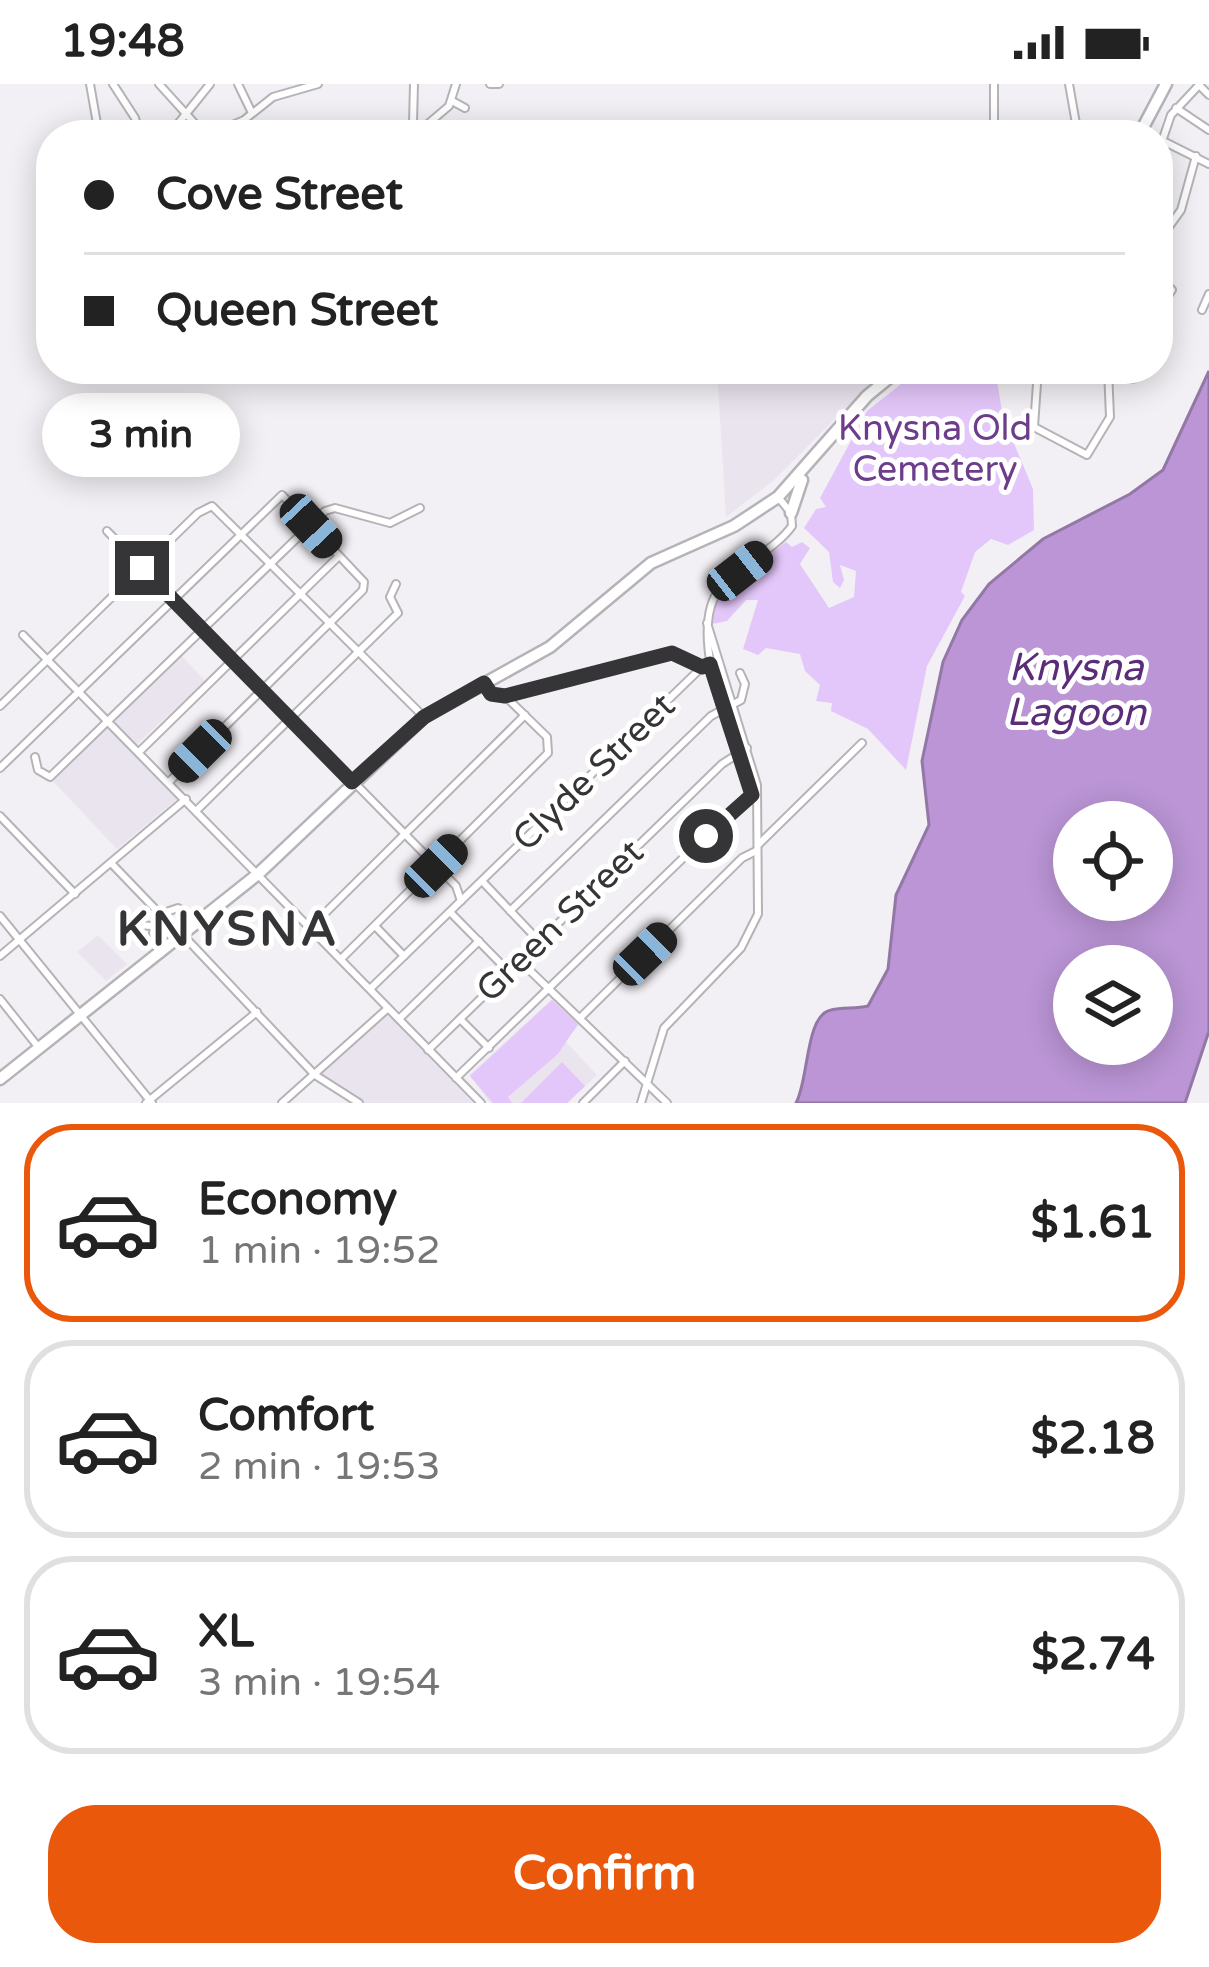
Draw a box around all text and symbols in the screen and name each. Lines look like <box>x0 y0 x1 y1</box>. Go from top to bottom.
text: 19:48 <box>60 15 185 69</box>
text: Cove Street <box>156 168 403 222</box>
text: Queen Street <box>156 284 438 338</box>
callout: 3 min <box>43 394 241 478</box>
park label: Knysna Old Cemetery <box>838 407 1032 491</box>
text: 3 min <box>89 411 193 458</box>
car <box>273 487 349 565</box>
car <box>701 535 779 607</box>
route end <box>115 541 169 595</box>
water label: Knysna Lagoon <box>1006 644 1147 736</box>
street label: Clyde Street <box>504 684 684 860</box>
car <box>162 713 238 789</box>
map controls <box>1053 801 1173 1065</box>
button: locate <box>1053 801 1173 921</box>
route start <box>679 809 733 863</box>
car <box>398 828 474 904</box>
street label: Green Street <box>468 831 652 1011</box>
district label: KNYSNA <box>117 901 339 959</box>
car <box>607 916 683 992</box>
button: layers <box>1053 945 1173 1065</box>
icon: car <box>54 1169 162 1277</box>
text: Economy <box>198 1173 397 1227</box>
text: $1.61 <box>1031 1196 1155 1250</box>
text: 1 min · 19:52 <box>198 1227 440 1274</box>
icon: car <box>54 1385 162 1493</box>
text: Comfort <box>198 1389 374 1443</box>
text: $2.18 <box>1031 1412 1155 1466</box>
text: 2 min · 19:53 <box>198 1443 440 1490</box>
icon: car <box>54 1601 162 1709</box>
text: XL <box>198 1605 254 1659</box>
text: $2.74 <box>1031 1628 1155 1682</box>
text: 3 min · 19:54 <box>198 1659 440 1706</box>
button: Confirm <box>48 1805 1161 1943</box>

